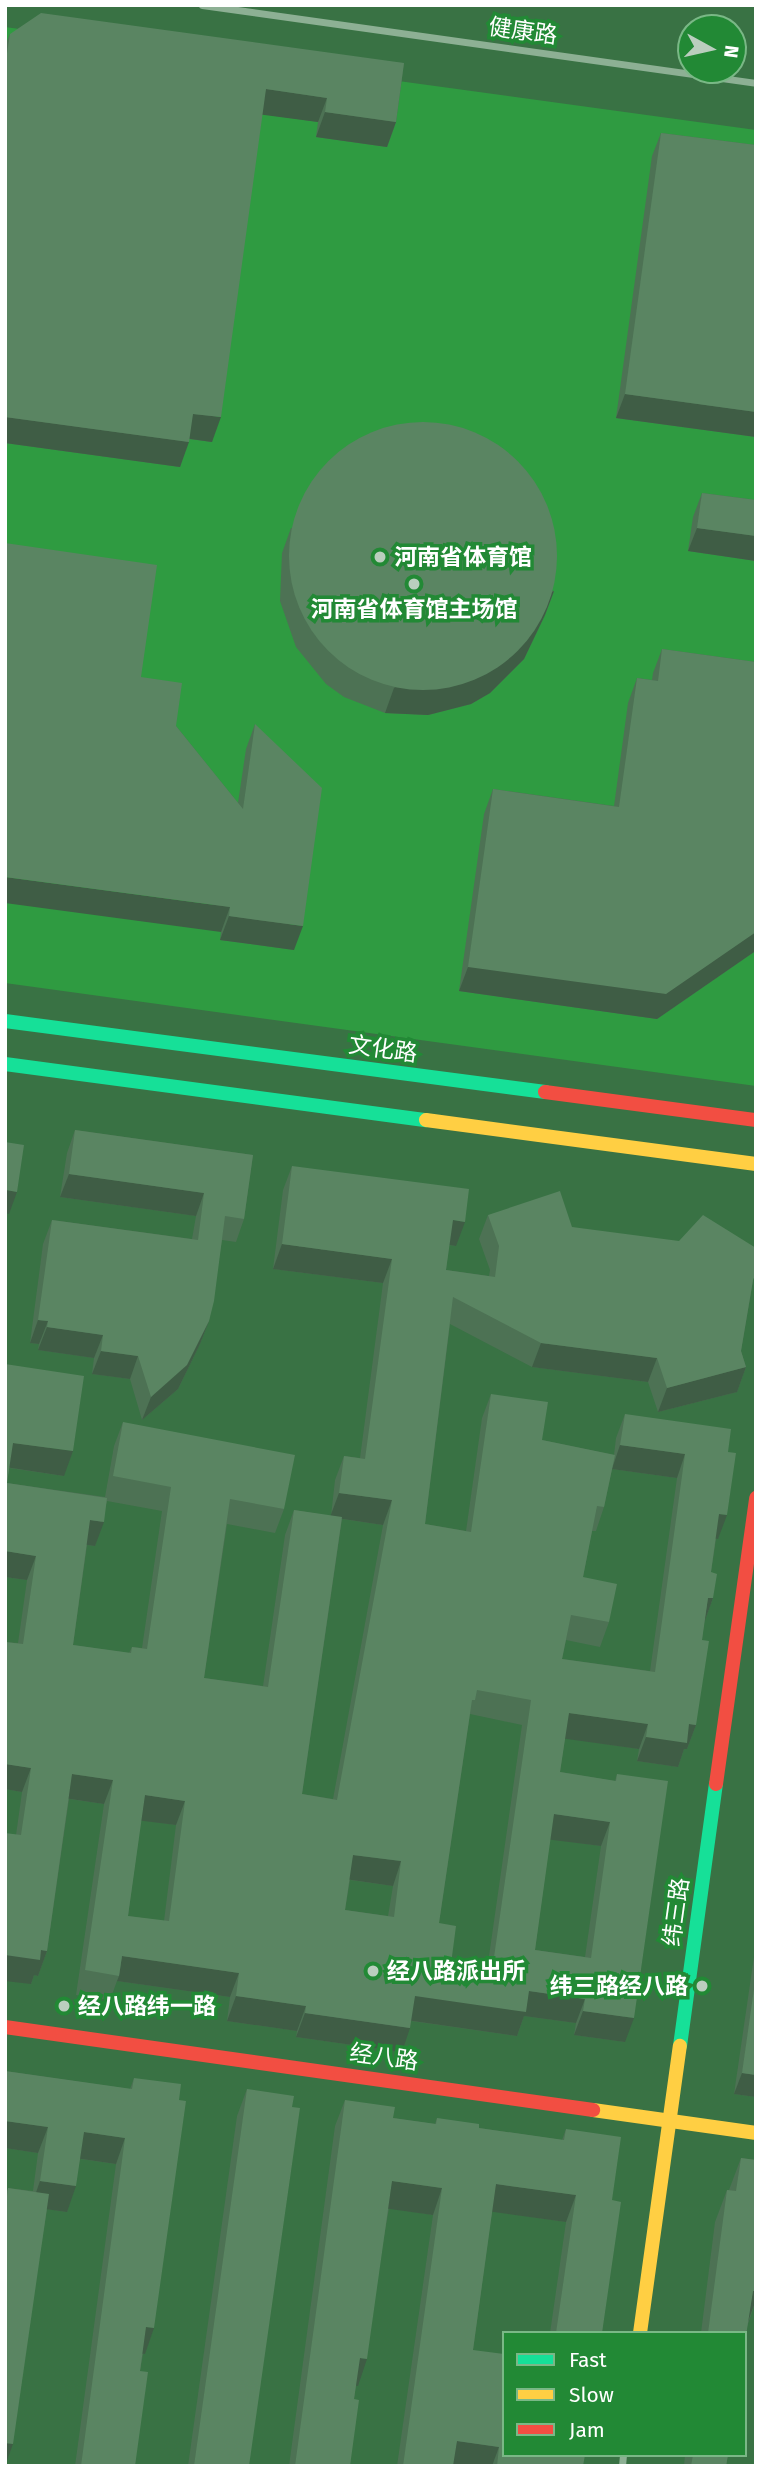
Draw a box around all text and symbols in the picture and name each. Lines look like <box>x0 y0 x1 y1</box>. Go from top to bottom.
street label: 健康路 <box>487 13 559 49</box>
north arrow <box>677 14 747 84</box>
text: N <box>719 44 744 60</box>
place label: 河南省体育馆 <box>394 543 532 571</box>
marker: 河南省体育馆 <box>372 549 388 565</box>
marker: 河南省体育馆主场馆 <box>406 576 422 592</box>
place label: 河南省体育馆主场馆 <box>311 595 517 623</box>
street label: 文化路 <box>347 1031 419 1067</box>
street label: 纬三路 <box>658 1876 694 1948</box>
place label: 经八路派出所 <box>387 1957 525 1985</box>
marker: 经八路派出所 <box>365 1963 381 1979</box>
place label: 纬三路经八路 <box>550 1972 688 2000</box>
marker: 纬三路经八路 <box>694 1978 710 1994</box>
place label: 经八路纬一路 <box>78 1992 216 2020</box>
marker: 经八路纬一路 <box>56 1998 72 2014</box>
street label: 经八路 <box>348 2039 420 2075</box>
legend <box>502 2331 747 2457</box>
text: Fast <box>569 2347 607 2373</box>
text: Slow <box>569 2382 614 2408</box>
text: Jam <box>569 2417 605 2443</box>

